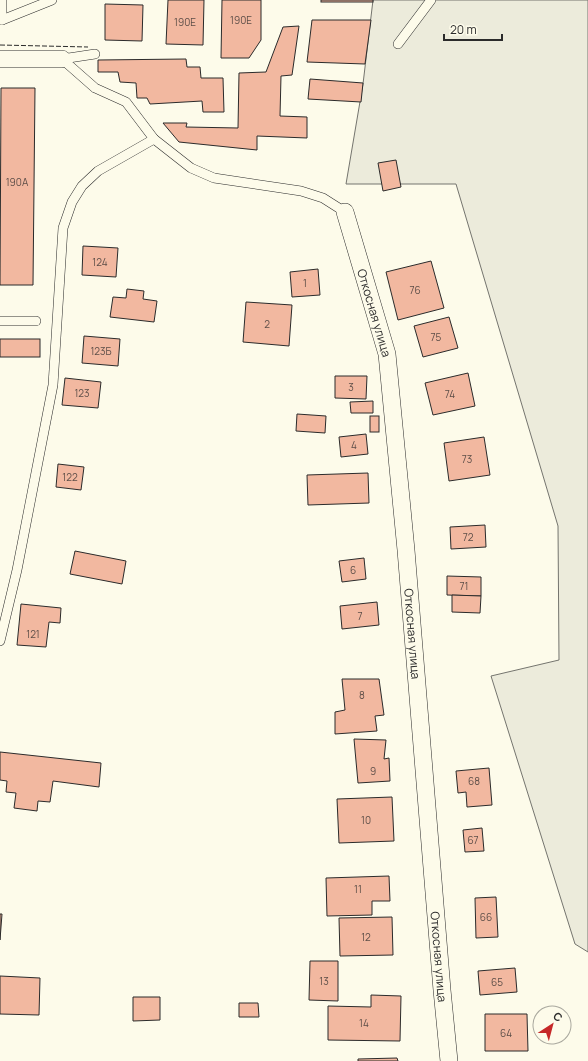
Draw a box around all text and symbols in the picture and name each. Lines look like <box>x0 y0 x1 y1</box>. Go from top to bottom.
house number: 190Е <box>230 13 252 27</box>
house number: 190Е <box>174 15 196 29</box>
scale bar <box>444 16 502 42</box>
text: 20 m <box>450 21 477 38</box>
house number: 190А <box>6 175 29 189</box>
house number: 124 <box>92 255 108 269</box>
street label: Откосная улица <box>354 267 396 359</box>
house number: 1 <box>303 276 307 290</box>
house number: 76 <box>409 283 421 297</box>
house number: 2 <box>264 317 270 331</box>
house number: 75 <box>431 330 442 344</box>
house number: 123Б <box>90 344 112 358</box>
house number: 3 <box>348 380 354 394</box>
house number: 123 <box>74 386 90 400</box>
house number: 74 <box>445 387 455 401</box>
house number: 4 <box>351 438 357 452</box>
house number: 73 <box>462 452 472 466</box>
house number: 122 <box>62 470 78 484</box>
house number: 72 <box>463 530 474 544</box>
house number: 6 <box>350 563 356 577</box>
house number: 71 <box>460 579 468 593</box>
street label: Откосная улица <box>401 588 425 680</box>
house number: 7 <box>357 609 363 623</box>
house number: 121 <box>26 627 40 641</box>
house number: 8 <box>359 688 365 702</box>
house number: 9 <box>370 764 376 778</box>
house number: 68 <box>468 774 480 788</box>
house number: 10 <box>361 813 371 827</box>
house number: 67 <box>467 833 479 847</box>
house number: 11 <box>354 882 362 896</box>
house number: 66 <box>480 910 492 924</box>
street label: Откосная улица <box>427 911 452 1003</box>
house number: 12 <box>361 930 371 944</box>
house number: 13 <box>319 974 329 988</box>
house number: 65 <box>491 975 503 989</box>
north arrow <box>532 1005 572 1045</box>
text: С <box>550 1008 566 1025</box>
house number: 14 <box>359 1016 369 1030</box>
house number: 64 <box>500 1026 512 1040</box>

